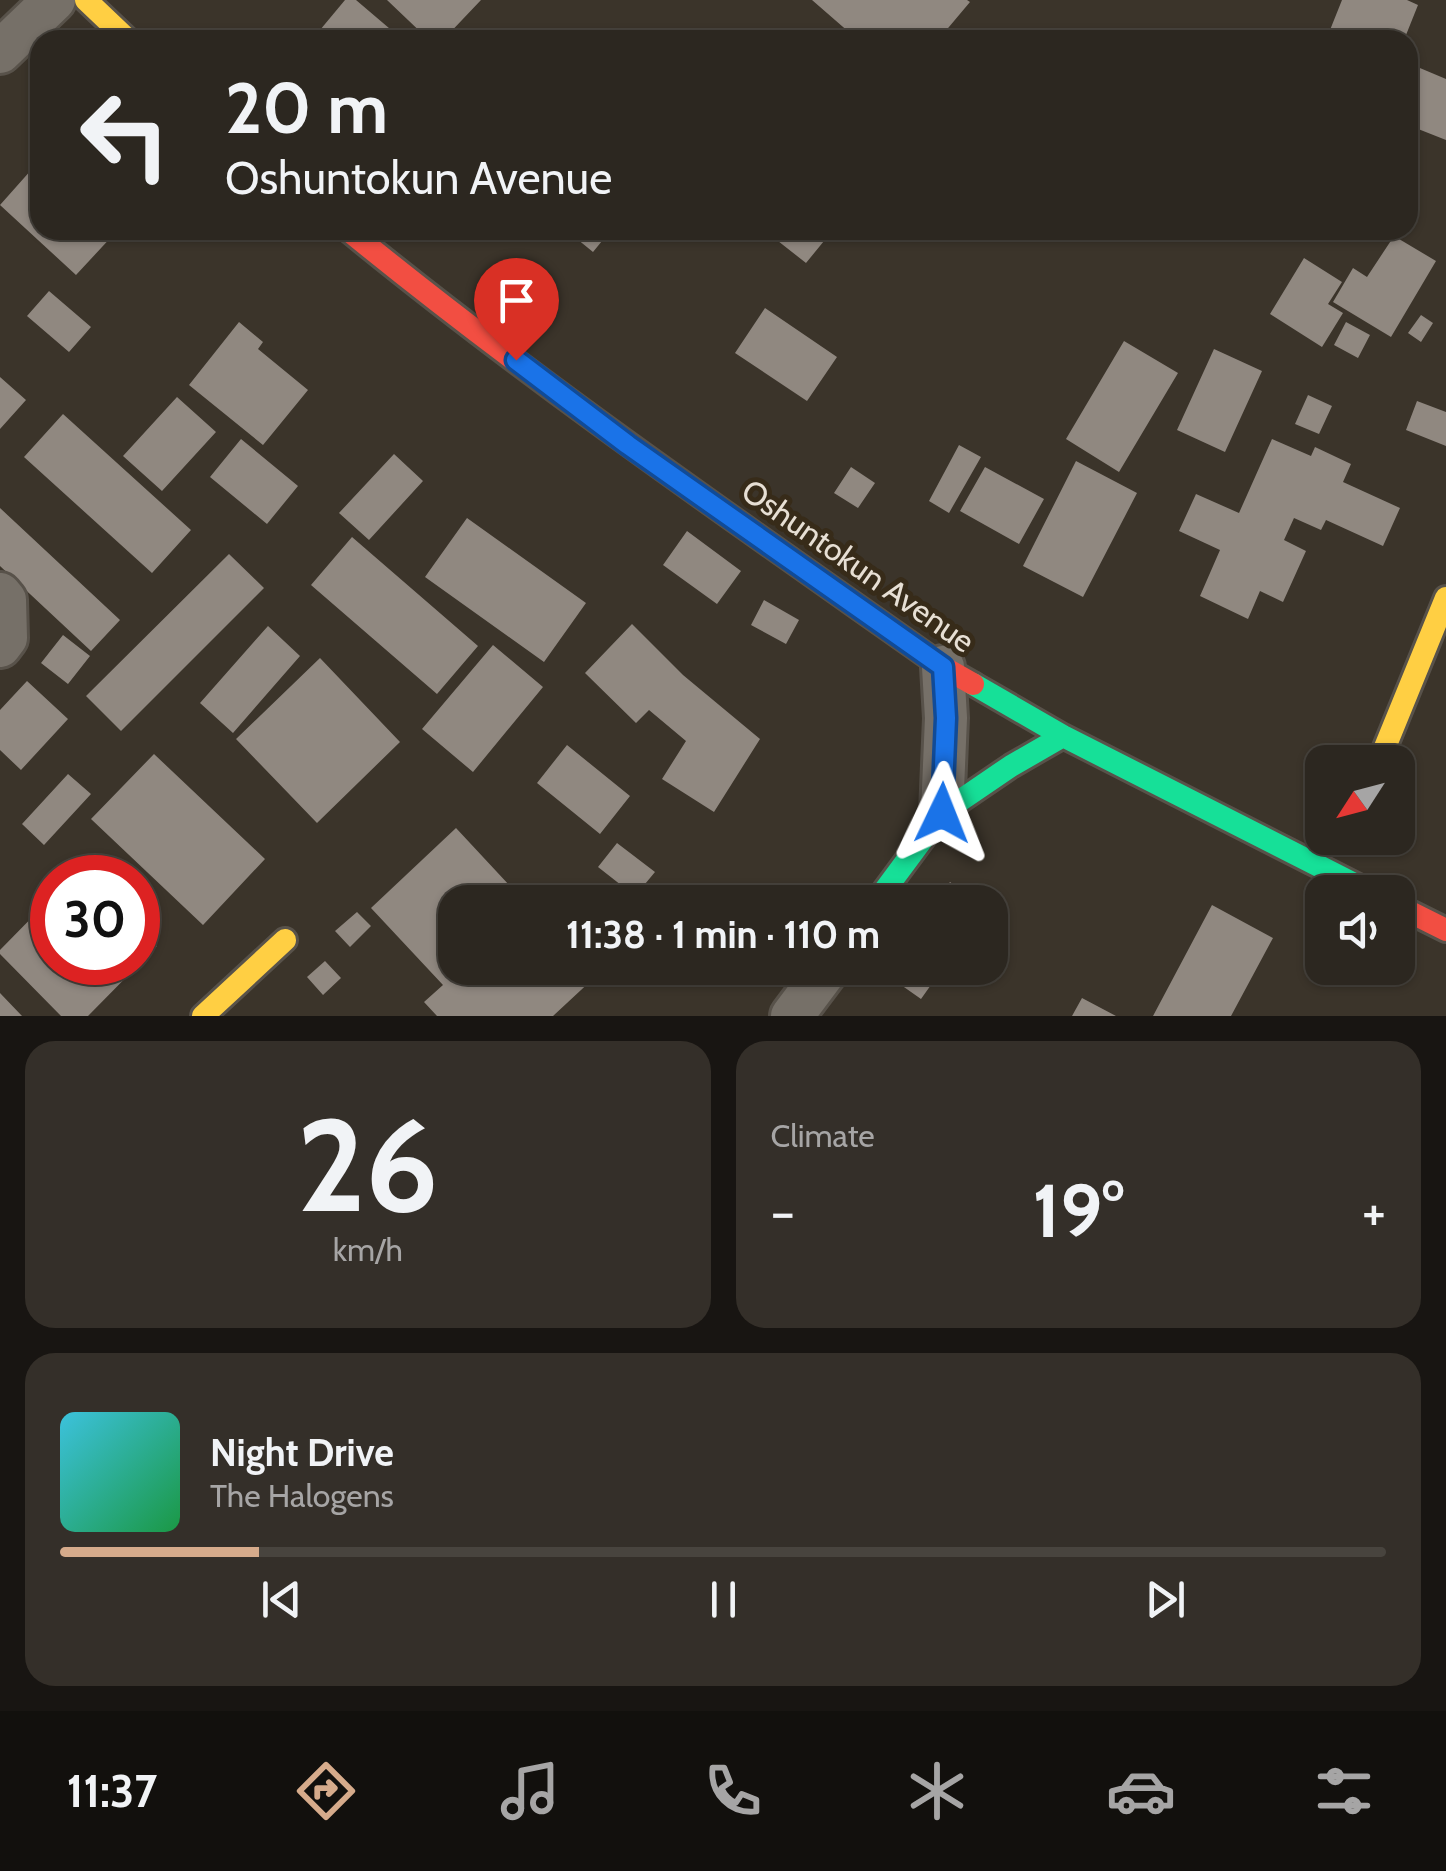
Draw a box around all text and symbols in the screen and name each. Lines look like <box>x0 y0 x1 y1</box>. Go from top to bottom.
text: 20 m <box>225 65 388 151</box>
icon: left <box>60 70 190 200</box>
text: Oshuntokun Avenue <box>225 151 612 205</box>
pin <box>474 258 559 361</box>
icon: arrive <box>489 273 544 328</box>
street label: Oshuntokun Avenue <box>734 471 982 661</box>
north arrow <box>1305 745 1415 855</box>
map controls <box>1305 745 1415 985</box>
position arrow <box>890 761 994 865</box>
speed limit sign: 30 <box>30 855 160 985</box>
button: sound <box>1305 875 1415 985</box>
text: 11:38 · 1 min · 110 m <box>566 911 880 958</box>
text: 26 <box>297 1086 439 1244</box>
text: Climate <box>771 1116 875 1155</box>
text: 19° <box>1033 1165 1124 1256</box>
text: − <box>771 1178 795 1245</box>
text: + <box>1362 1178 1386 1245</box>
text: km/h <box>333 1230 403 1269</box>
text: Night Drive <box>210 1429 394 1476</box>
text: The Halogens <box>210 1476 394 1515</box>
icon: previous <box>254 1572 309 1627</box>
icon: pause <box>696 1572 751 1627</box>
icon: next <box>1138 1572 1193 1627</box>
icon: directions <box>291 1756 361 1826</box>
icon: music <box>495 1756 565 1826</box>
icon: phone <box>698 1756 768 1826</box>
icon: climate <box>902 1756 972 1826</box>
icon: car <box>1106 1756 1176 1826</box>
icon: filters <box>1309 1756 1379 1826</box>
text: 11:37 <box>67 1764 157 1818</box>

